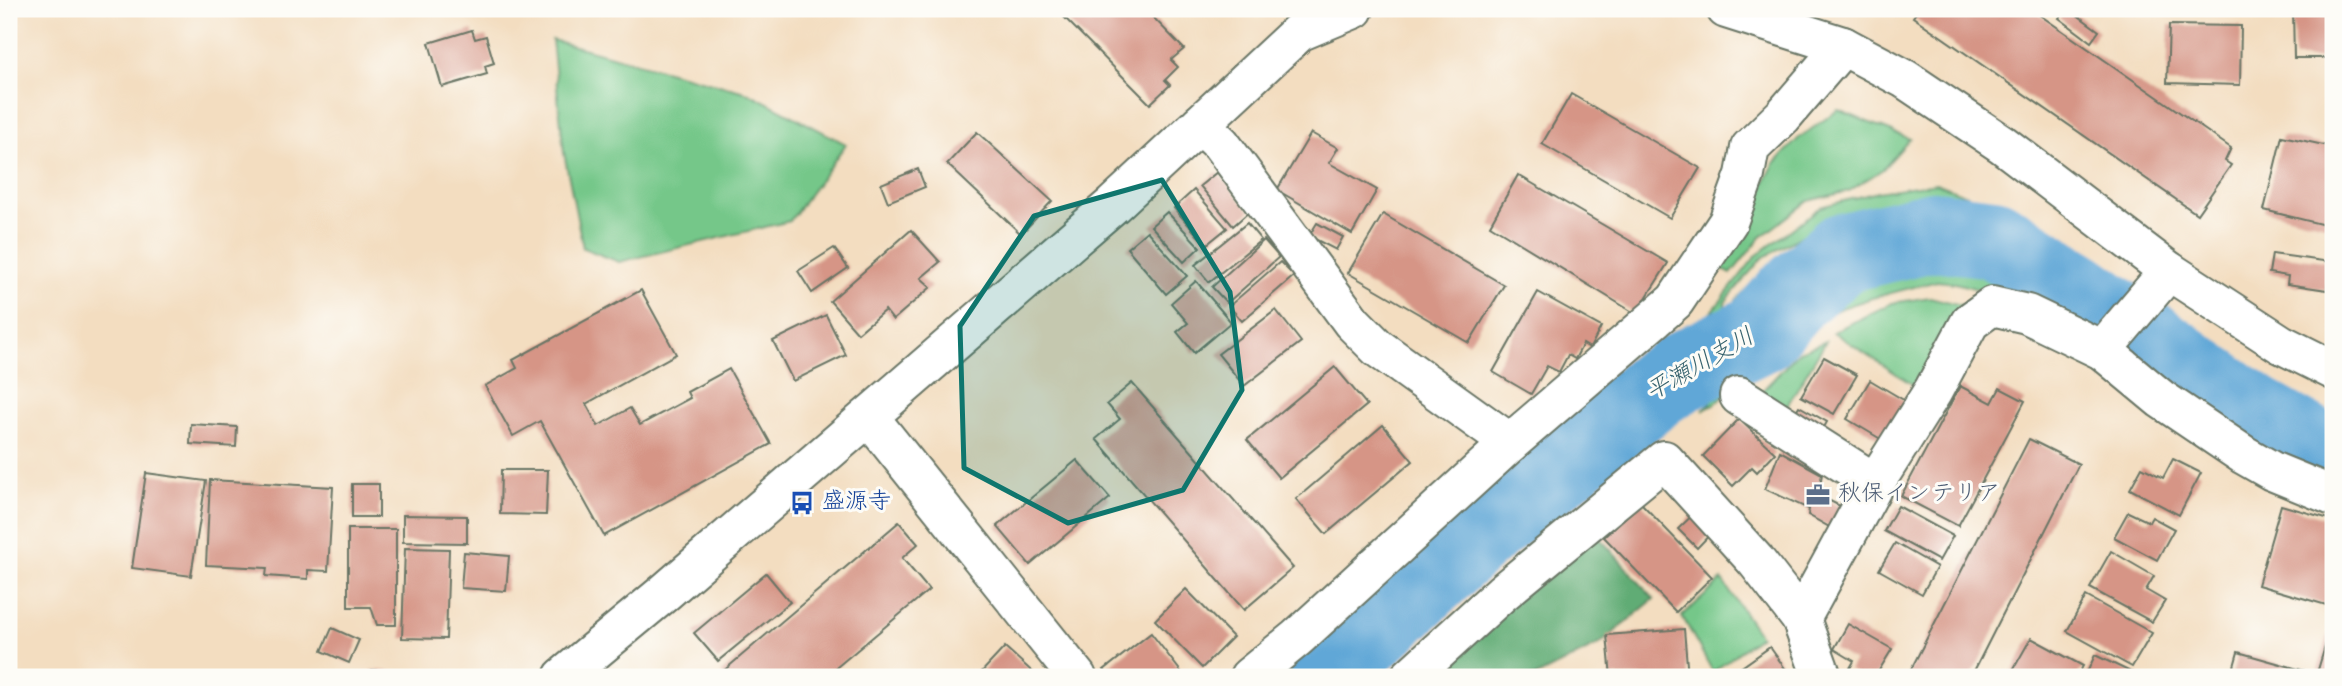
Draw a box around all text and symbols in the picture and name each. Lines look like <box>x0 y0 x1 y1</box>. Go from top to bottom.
water label: 平瀬川支川 <box>1641 321 1761 411</box>
place label: 秋保インテリア <box>1838 479 2000 512</box>
office icon: 秋保インテリア <box>1804 481 1832 509</box>
place label: 盛源寺 <box>822 487 891 520</box>
bus stop icon: 盛源寺 <box>788 489 816 517</box>

